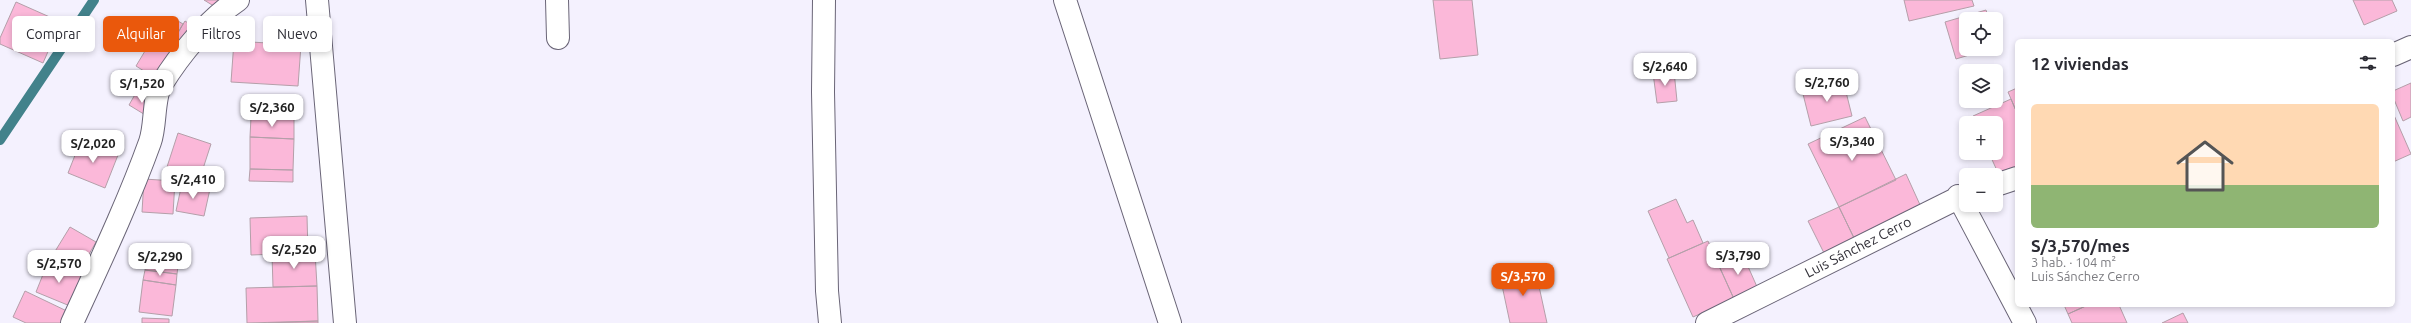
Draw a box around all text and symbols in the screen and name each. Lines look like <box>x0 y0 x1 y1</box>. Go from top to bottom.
map controls <box>1959 12 2003 212</box>
button: locate <box>1959 12 2003 56</box>
chip: Comprar <box>12 16 95 52</box>
chip: Alquilar <box>103 16 179 52</box>
chip: Filtros <box>187 16 255 52</box>
chip: Nuevo <box>263 16 332 52</box>
icon: filters <box>2357 52 2379 74</box>
pin: S/2,640 <box>1628 53 1702 87</box>
text: 12 viviendas <box>2031 54 2129 73</box>
text: S/2,640 <box>1642 59 1688 73</box>
button: layers <box>1959 64 2003 108</box>
pin: S/2,760 <box>1790 69 1864 103</box>
pin: S/1,520 <box>105 70 179 104</box>
text: S/2,760 <box>1804 75 1850 89</box>
text: S/1,520 <box>119 76 165 90</box>
pin: S/2,360 <box>235 94 309 128</box>
text: S/2,360 <box>249 100 295 114</box>
button: + <box>1959 116 2003 160</box>
pin: S/3,340 <box>1815 128 1889 162</box>
pin: S/2,020 <box>56 130 130 164</box>
icon: home <box>2169 130 2241 202</box>
text: S/3,340 <box>1829 134 1875 148</box>
text: S/2,020 <box>70 136 116 150</box>
pin: S/2,410 <box>156 166 230 200</box>
button: − <box>1959 168 2003 212</box>
text: S/2,410 <box>170 172 216 186</box>
street label: Luis Sánchez Cerro <box>1802 213 1914 281</box>
pin: S/2,520 <box>257 236 331 270</box>
text: S/3,570/mes <box>2031 236 2130 255</box>
text: S/2,520 <box>271 242 317 256</box>
pin: S/3,790 <box>1701 242 1775 276</box>
pin: S/2,290 <box>123 243 197 277</box>
text: S/3,790 <box>1715 248 1761 262</box>
text: S/2,290 <box>137 249 183 263</box>
pin: S/2,570 <box>22 250 96 284</box>
text: 3 hab. · 104 m² <box>2031 255 2116 269</box>
text: S/2,570 <box>36 256 82 270</box>
pin: S/3,570 <box>1486 263 1560 297</box>
text: S/3,570 <box>1500 269 1546 283</box>
text: Luis Sánchez Cerro <box>2031 269 2140 283</box>

